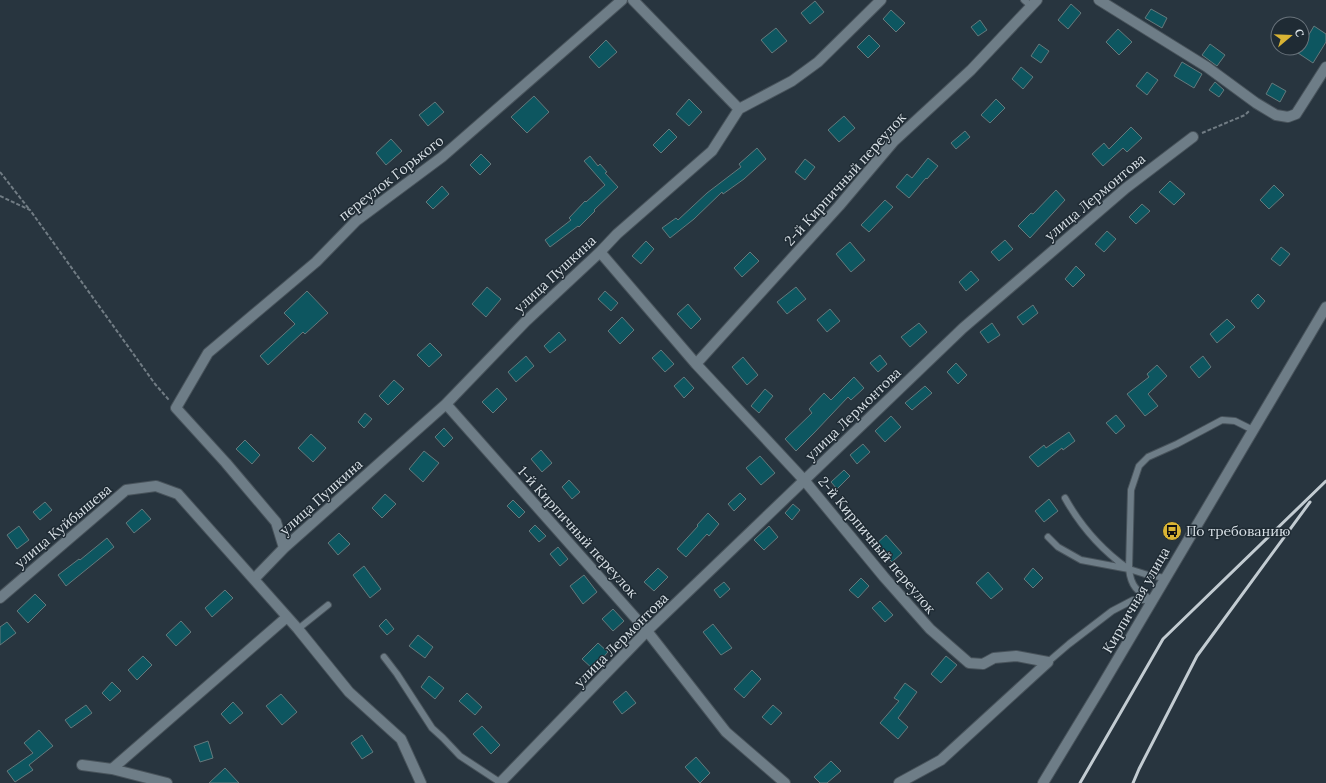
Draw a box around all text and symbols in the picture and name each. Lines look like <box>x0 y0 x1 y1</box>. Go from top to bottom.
north arrow <box>1270 16 1310 56</box>
text: С <box>1292 27 1307 39</box>
street label: 2-й Кирпичный переулок <box>780 108 910 249</box>
street label: переулок Горького <box>335 131 447 225</box>
street label: улица Лермонтова <box>1041 150 1149 244</box>
street label: улица Пушкина <box>510 231 600 317</box>
street label: улица Лермонтова <box>801 364 905 464</box>
street label: улица Пушкина <box>276 455 366 539</box>
street label: 1-й Кирпичный переулок <box>514 462 642 602</box>
street label: 2-й Кирпичный переулок <box>814 473 940 618</box>
street label: улица Куйбышева <box>11 480 115 572</box>
bus stop icon: По требованию <box>1161 520 1183 542</box>
place label: По требованию <box>1186 522 1290 540</box>
street label: Кирпичная улица <box>1098 544 1174 656</box>
street label: улица Лермонтова <box>570 589 672 691</box>

